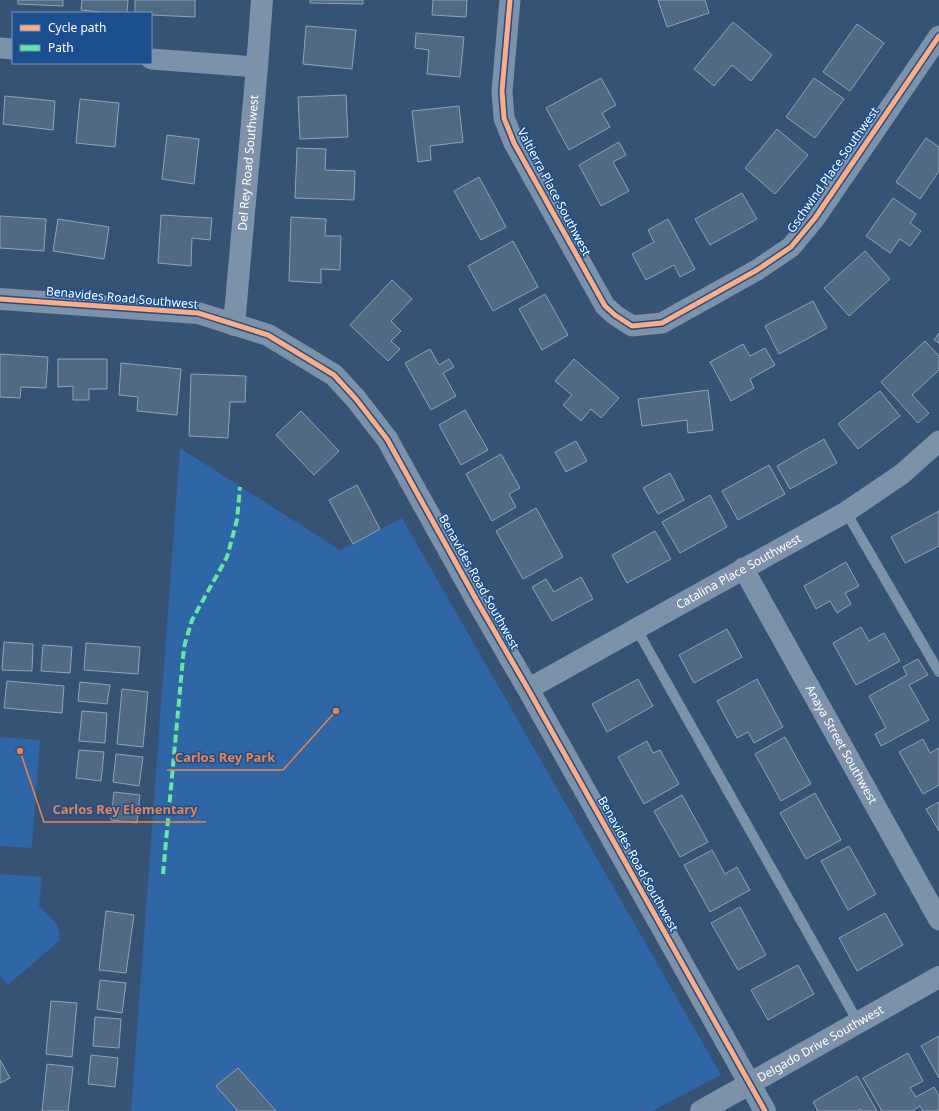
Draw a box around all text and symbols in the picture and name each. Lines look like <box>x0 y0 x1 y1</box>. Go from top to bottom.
legend <box>12 12 152 64</box>
text: Cycle path <box>48 19 106 36</box>
text: Path <box>48 39 74 56</box>
street label: Del Rey Road Southwest <box>233 93 263 231</box>
street label: Gschwind Place Southwest <box>783 103 883 236</box>
street label: Valtierra Place Southwest <box>513 125 596 259</box>
street label: Benavides Road Southwest <box>45 282 199 313</box>
street label: Benavides Road Southwest <box>435 511 524 653</box>
street label: Catalina Place Southwest <box>673 529 805 613</box>
street label: Anaya Street Southwest <box>802 682 882 807</box>
callout: Carlos Rey Park <box>167 745 283 770</box>
text: Carlos Rey Park <box>175 748 276 766</box>
street label: Benavides Road Southwest <box>594 793 683 935</box>
callout: Carlos Rey Elementary <box>44 797 206 822</box>
text: Carlos Rey Elementary <box>52 800 198 818</box>
street label: Delgado Drive Southwest <box>754 1001 887 1086</box>

